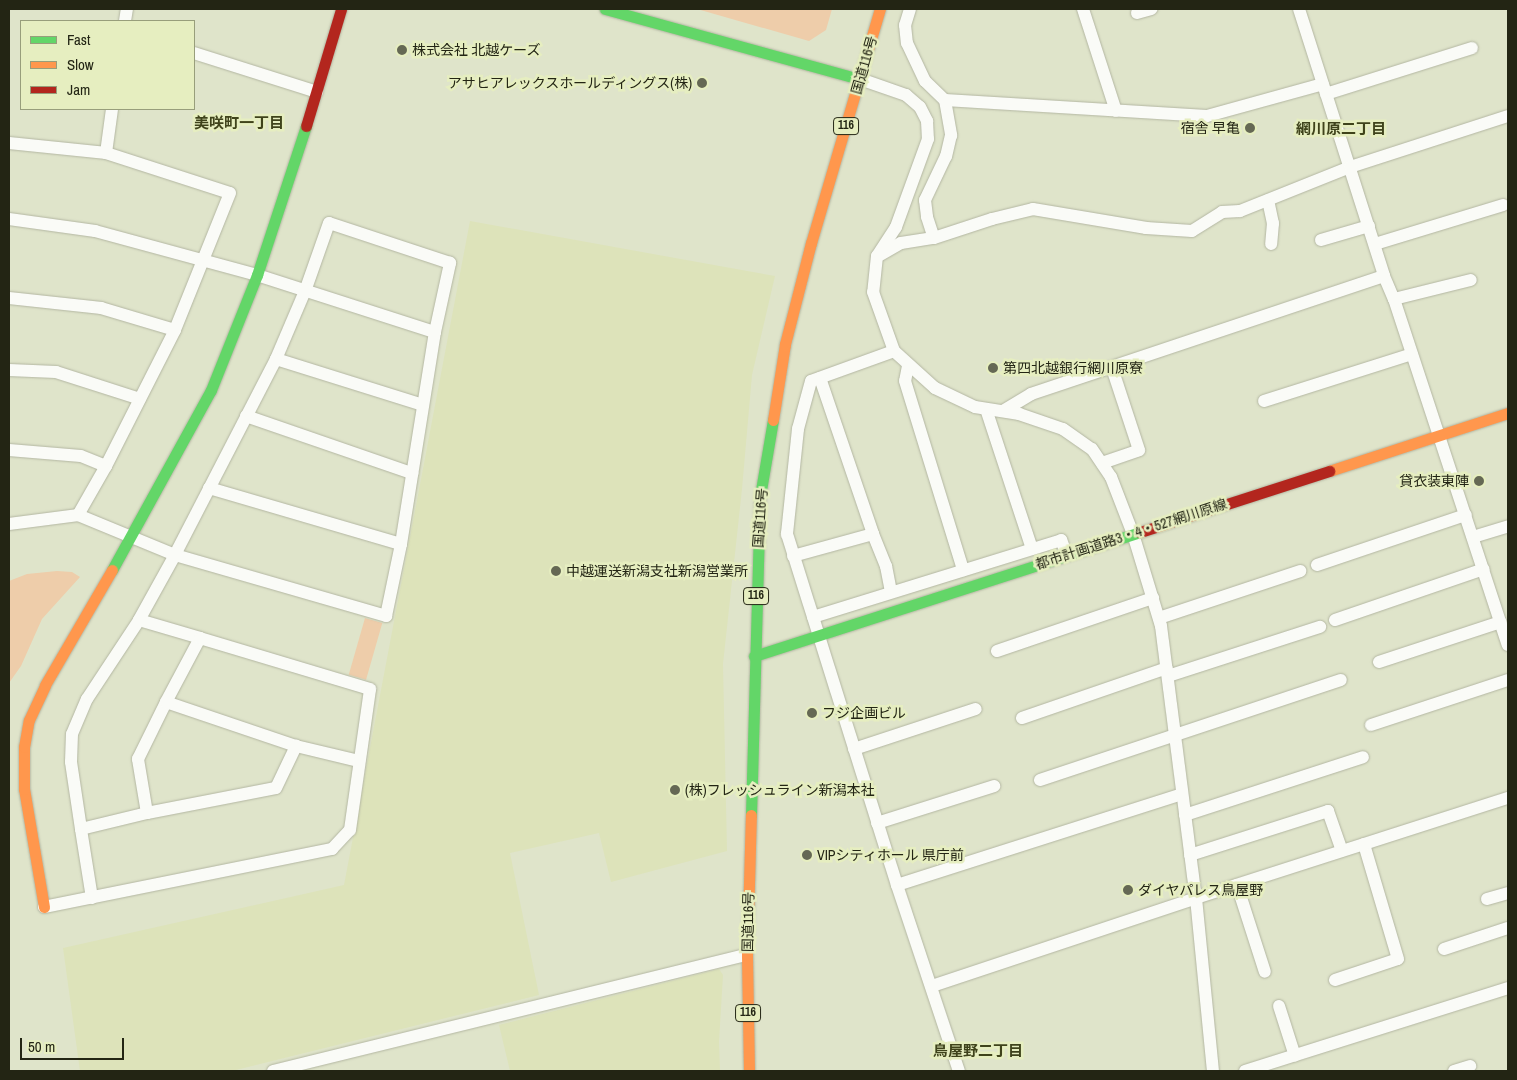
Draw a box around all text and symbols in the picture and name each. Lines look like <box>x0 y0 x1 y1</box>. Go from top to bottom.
legend <box>20 20 195 110</box>
text: Fast <box>67 29 90 50</box>
street label: 国道116号 <box>848 34 880 96</box>
place label: 株式会社 北越ケーズ <box>412 42 541 58</box>
marker: 株式会社 北越ケーズ <box>396 44 408 56</box>
text: Slow <box>67 54 94 75</box>
place label: アサヒアレックスホールディングス(株) <box>446 75 692 91</box>
marker: アサヒアレックスホールディングス(株) <box>696 77 708 89</box>
text: Jam <box>67 79 90 100</box>
district label: 美咲町一丁目 <box>194 114 284 132</box>
road number: 116 <box>832 116 860 136</box>
place label: 宿舎 早亀 <box>1181 120 1240 136</box>
district label: 網川原二丁目 <box>1296 120 1386 138</box>
marker: 宿舎 早亀 <box>1244 122 1256 134</box>
place label: 第四北越銀行網川原寮 <box>1003 360 1143 376</box>
marker: 第四北越銀行網川原寮 <box>987 362 999 374</box>
place label: 貸衣装東陣 <box>1399 473 1469 489</box>
marker: 貸衣装東陣 <box>1473 475 1485 487</box>
street label: 国道116号 <box>750 487 770 549</box>
street label: 都市計画道路3・4・527網川原線 <box>1033 495 1229 573</box>
place label: 中越運送新潟支社新潟営業所 <box>566 563 748 579</box>
marker: 中越運送新潟支社新潟営業所 <box>550 565 562 577</box>
road number: 116 <box>742 586 770 606</box>
place label: フジ企画ビル <box>822 705 906 721</box>
marker: フジ企画ビル <box>806 707 818 719</box>
place label: (株)フレッシュライン新潟本社 <box>685 782 875 798</box>
marker: (株)フレッシュライン新潟本社 <box>669 784 681 796</box>
place label: VIPシティホール 県庁前 <box>817 847 965 863</box>
marker: VIPシティホール 県庁前 <box>801 849 813 861</box>
place label: ダイヤパレス鳥屋野 <box>1138 882 1264 898</box>
marker: ダイヤパレス鳥屋野 <box>1122 884 1134 896</box>
street label: 国道116号 <box>739 892 757 952</box>
road number: 116 <box>734 1004 762 1022</box>
scale bar <box>22 1028 126 1060</box>
text: 50 m <box>28 1036 55 1057</box>
district label: 鳥屋野二丁目 <box>933 1042 1023 1060</box>

